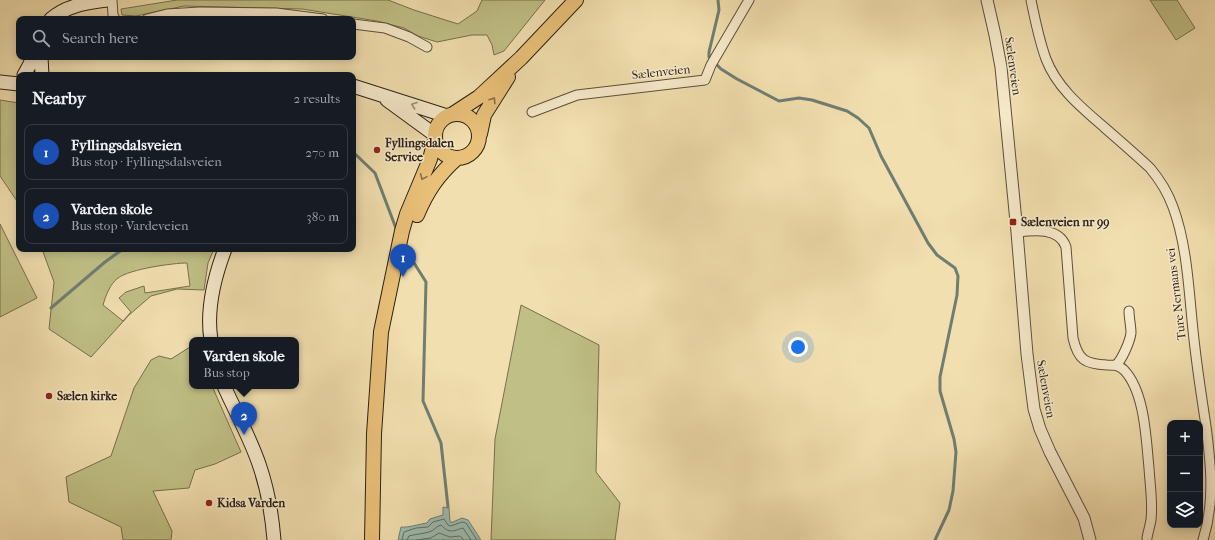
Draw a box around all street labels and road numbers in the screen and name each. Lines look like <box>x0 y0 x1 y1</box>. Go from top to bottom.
street label: Sælenveien <box>1002 36 1024 96</box>
street label: Sælenveien <box>631 62 691 82</box>
street label: Ture Nermans vei <box>1163 247 1189 341</box>
street label: Sælenveien <box>1034 359 1058 419</box>

